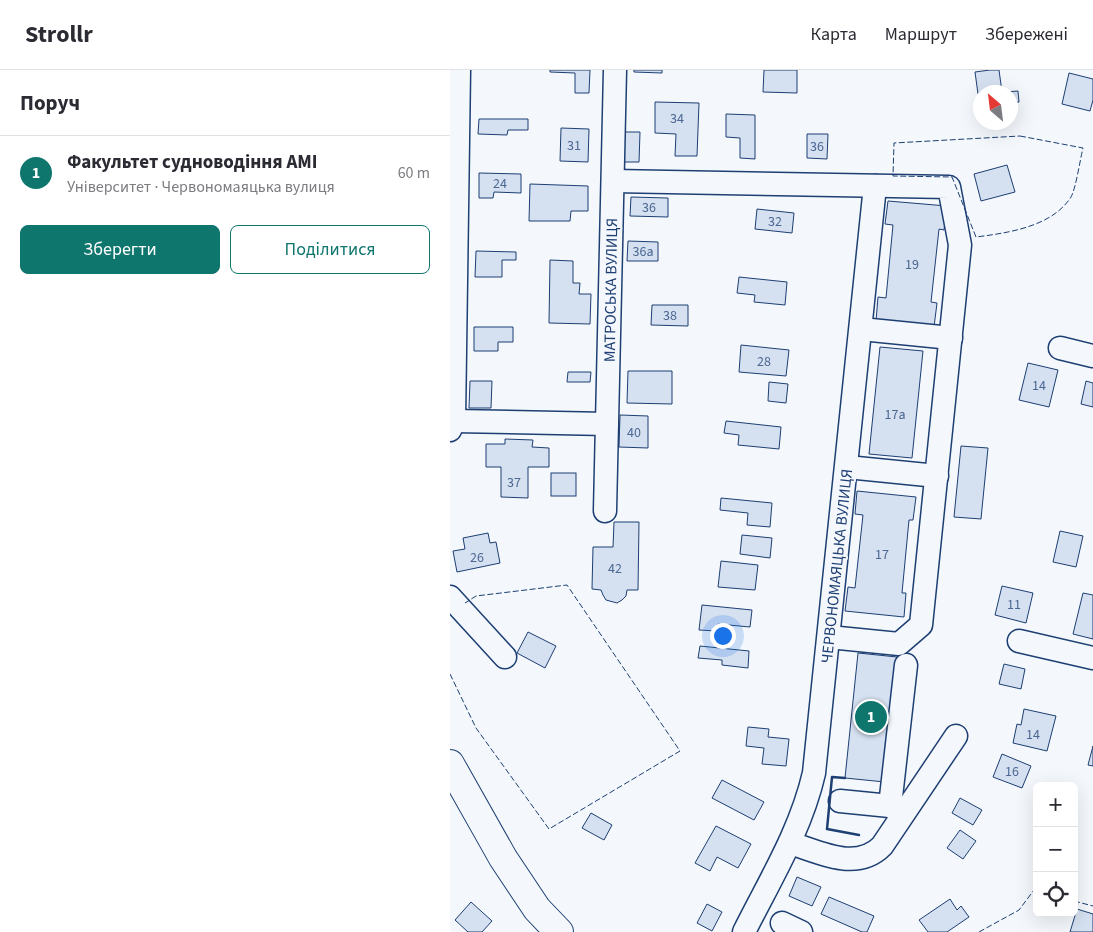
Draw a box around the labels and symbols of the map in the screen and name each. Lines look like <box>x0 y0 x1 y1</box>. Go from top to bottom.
north arrow <box>973 85 1018 130</box>
house number: 34 <box>670 109 684 129</box>
house number: 31 <box>567 136 581 156</box>
house number: 36 <box>810 137 824 157</box>
house number: 24 <box>493 174 507 194</box>
house number: 36 <box>642 198 656 218</box>
house number: 32 <box>768 212 782 232</box>
street label: МАТРОСЬКА ВУЛИЦЯ <box>599 218 623 362</box>
house number: 36а <box>633 242 653 262</box>
house number: 19 <box>905 255 919 275</box>
house number: 38 <box>663 306 677 326</box>
house number: 28 <box>757 352 771 372</box>
house number: 14 <box>1032 376 1046 396</box>
house number: 17а <box>885 405 905 425</box>
house number: 40 <box>627 423 641 443</box>
street label: ЧЕРВОНОМАЯЦЬКА ВУЛИЦЯ <box>816 468 858 664</box>
house number: 37 <box>507 473 521 493</box>
house number: 17 <box>875 545 889 565</box>
house number: 26 <box>470 548 484 568</box>
house number: 42 <box>608 559 622 579</box>
house number: 11 <box>1007 595 1021 615</box>
your location <box>710 623 736 649</box>
pin: 1 <box>855 698 887 736</box>
house number: 14 <box>1026 725 1040 745</box>
house number: 16 <box>1005 762 1019 782</box>

